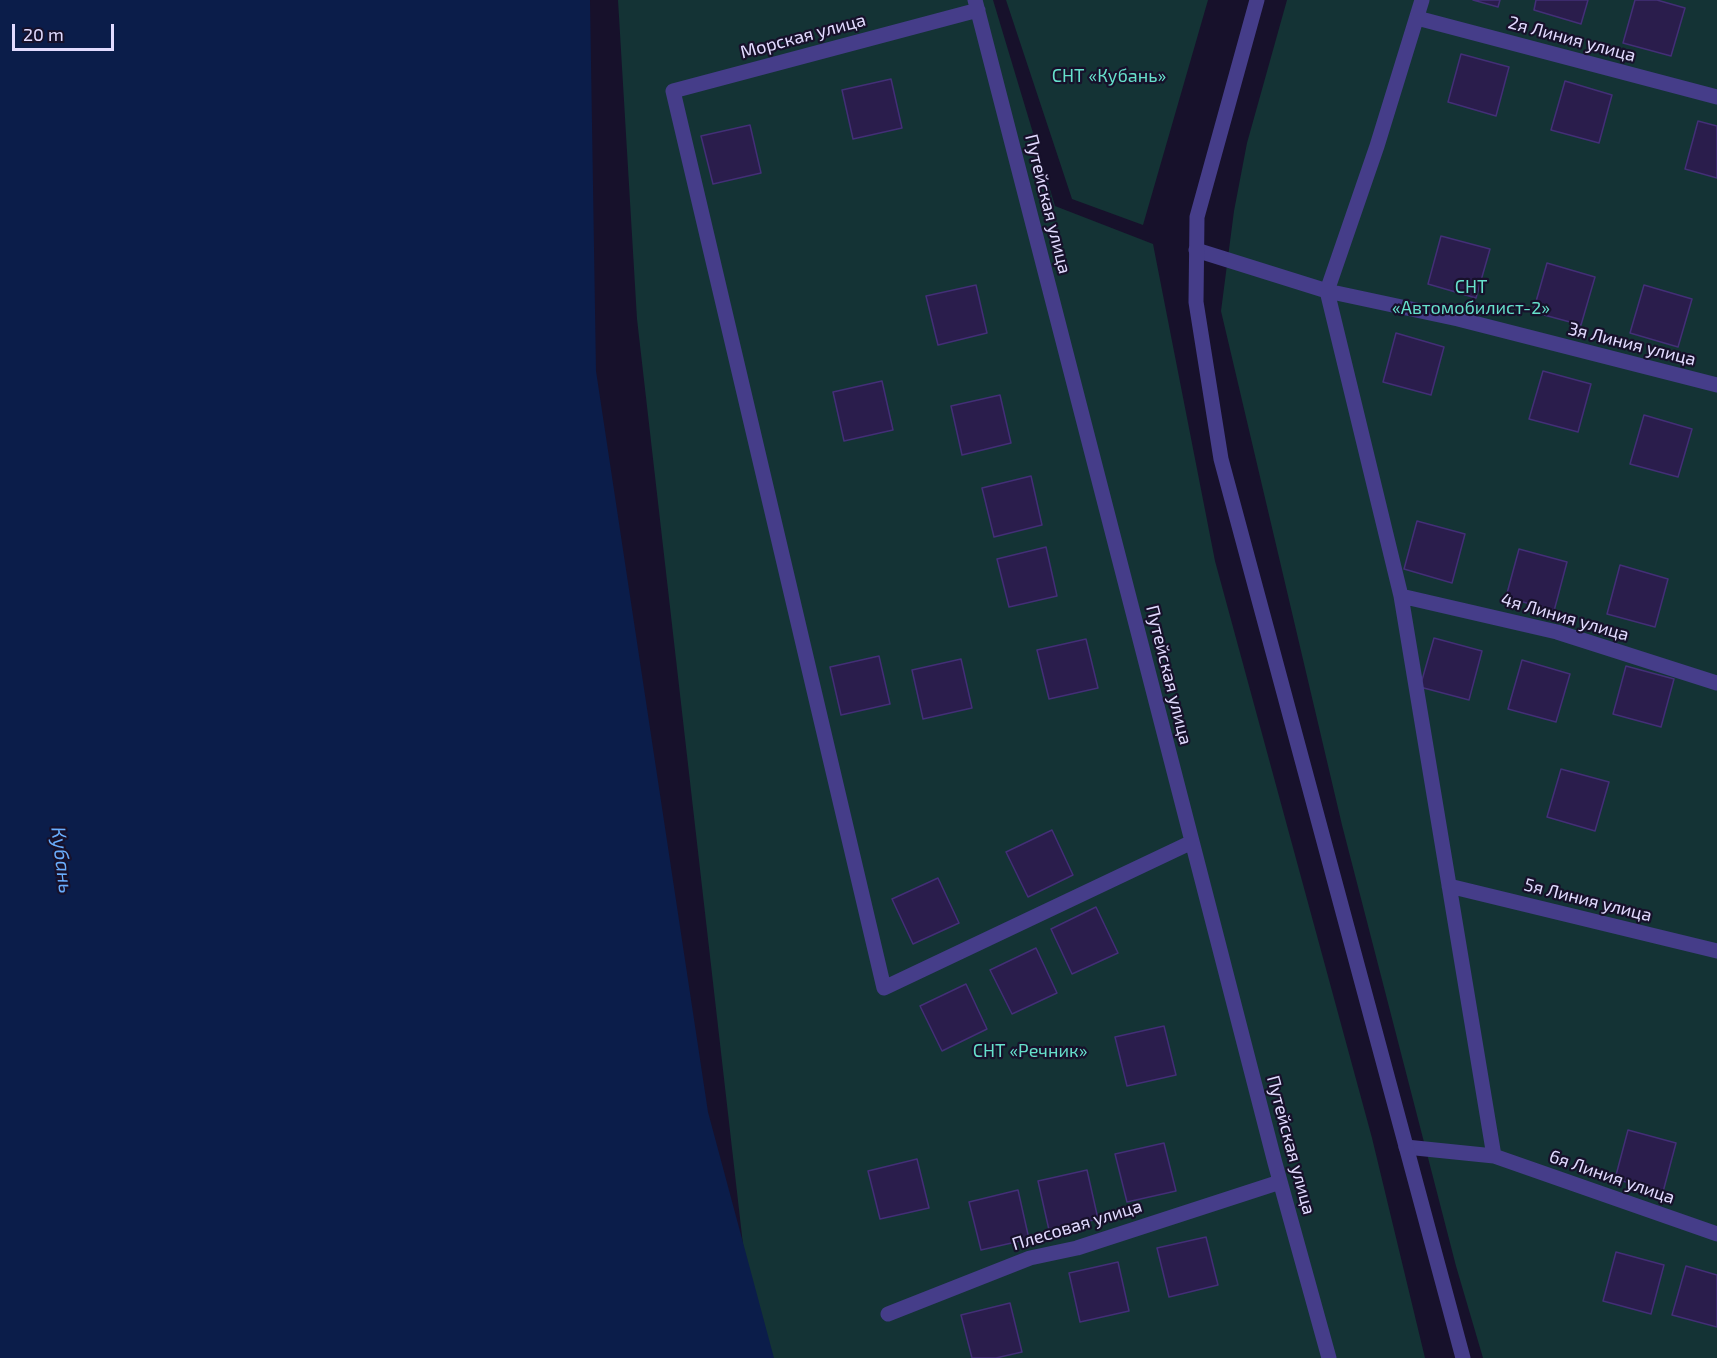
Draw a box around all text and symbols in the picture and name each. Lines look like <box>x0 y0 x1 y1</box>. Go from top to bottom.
street label: Морская улица <box>738 9 868 63</box>
scale bar <box>15 12 117 50</box>
street label: 2я Линия улица <box>1506 12 1638 66</box>
text: 20 m <box>23 23 64 45</box>
park label: СНТ «Кубань» <box>1052 65 1166 87</box>
street label: Путейская улица <box>1020 132 1076 276</box>
park label: СНТ «Автомобилист-2» <box>1392 276 1550 318</box>
street label: 3я Линия улица <box>1566 318 1698 370</box>
street label: 4я Линия улица <box>1498 588 1632 646</box>
street label: Путейская улица <box>1141 603 1197 747</box>
water label: Кубань <box>46 825 78 895</box>
street label: 5я Линия улица <box>1522 874 1654 926</box>
park label: СНТ «Речник» <box>973 1040 1087 1062</box>
street label: Путейская улица <box>1262 1073 1320 1217</box>
street label: 6я Линия улица <box>1546 1145 1678 1209</box>
street label: Плесовая улица <box>1009 1195 1145 1255</box>

